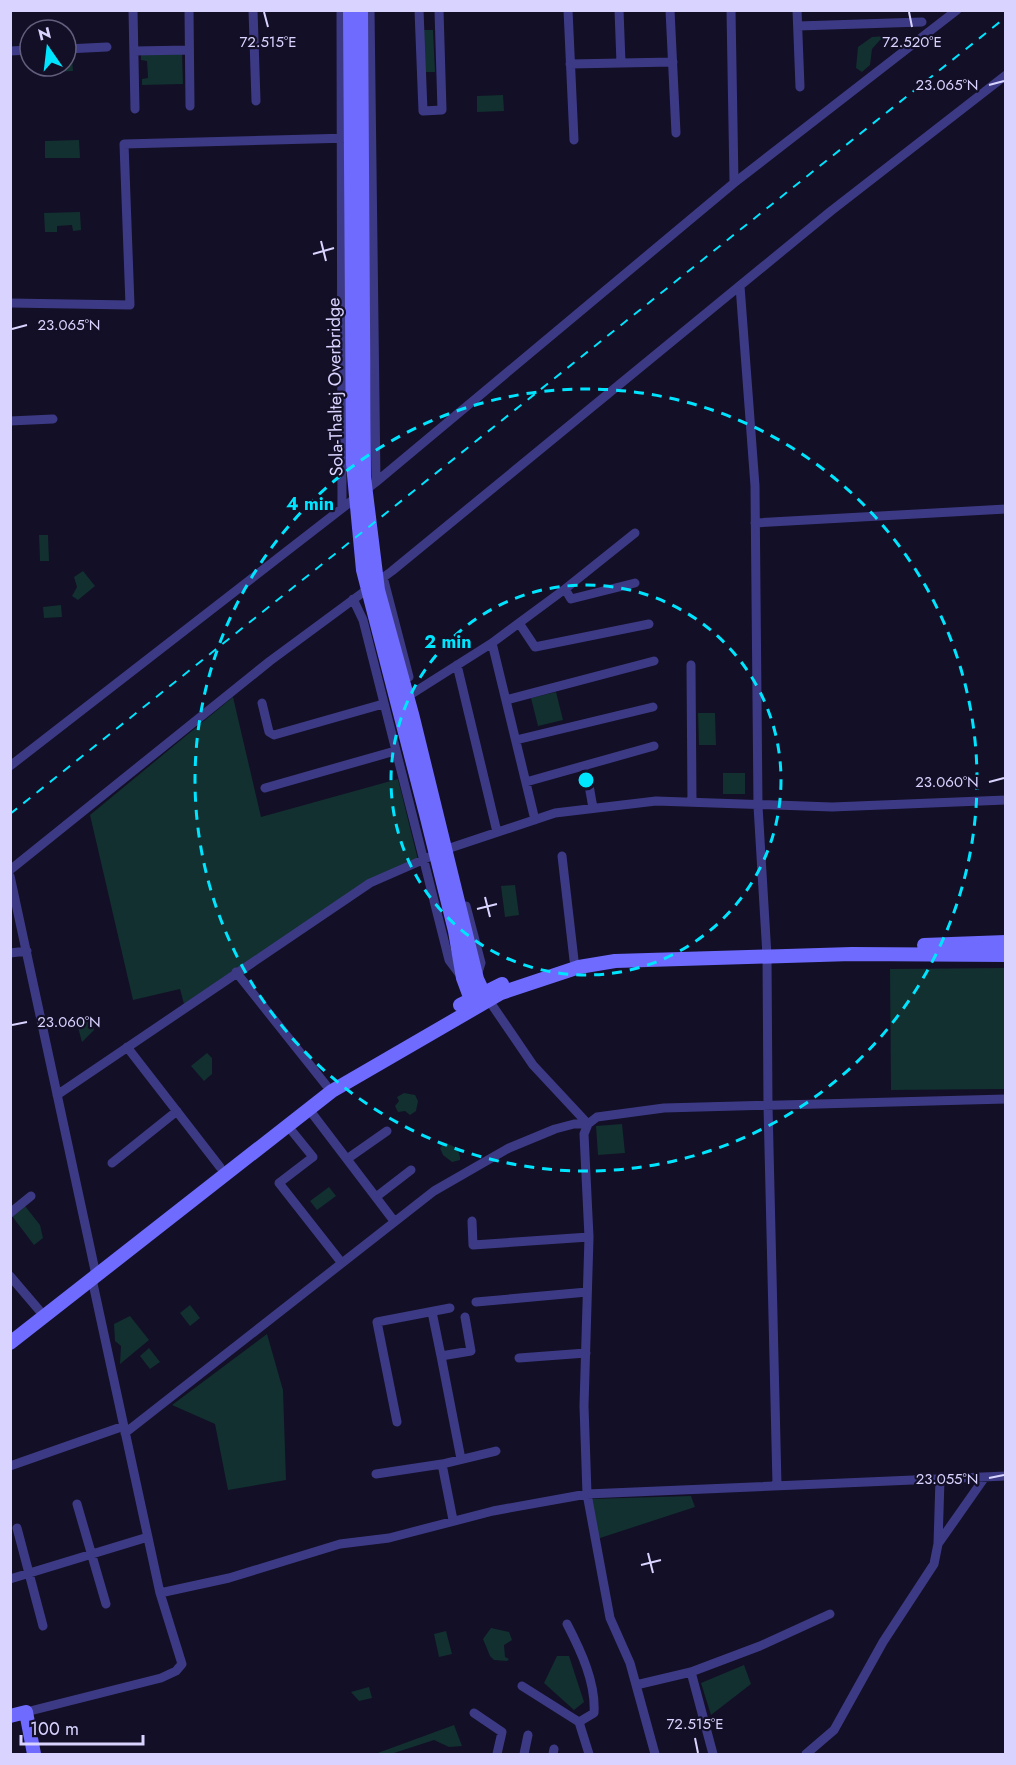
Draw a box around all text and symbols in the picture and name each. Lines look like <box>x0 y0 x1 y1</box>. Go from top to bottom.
north arrow <box>18 18 78 78</box>
text: N <box>36 21 53 47</box>
text: 72.515°E <box>239 31 297 53</box>
text: 72.520°E <box>882 31 942 53</box>
text: 23.065°N <box>916 74 978 96</box>
street label: Sola-Thaltej Overbridge <box>320 297 350 477</box>
text: 23.065°N <box>38 314 100 336</box>
text: 4 min <box>286 491 334 517</box>
text: 2 min <box>424 629 472 655</box>
centre of rings <box>576 770 596 790</box>
text: 23.060°N <box>915 771 979 793</box>
text: 23.060°N <box>37 1011 101 1033</box>
text: 23.055°N <box>916 1468 978 1490</box>
scale bar <box>21 1708 142 1746</box>
text: 72.515°E <box>666 1713 724 1735</box>
text: 100 m <box>30 1716 79 1742</box>

